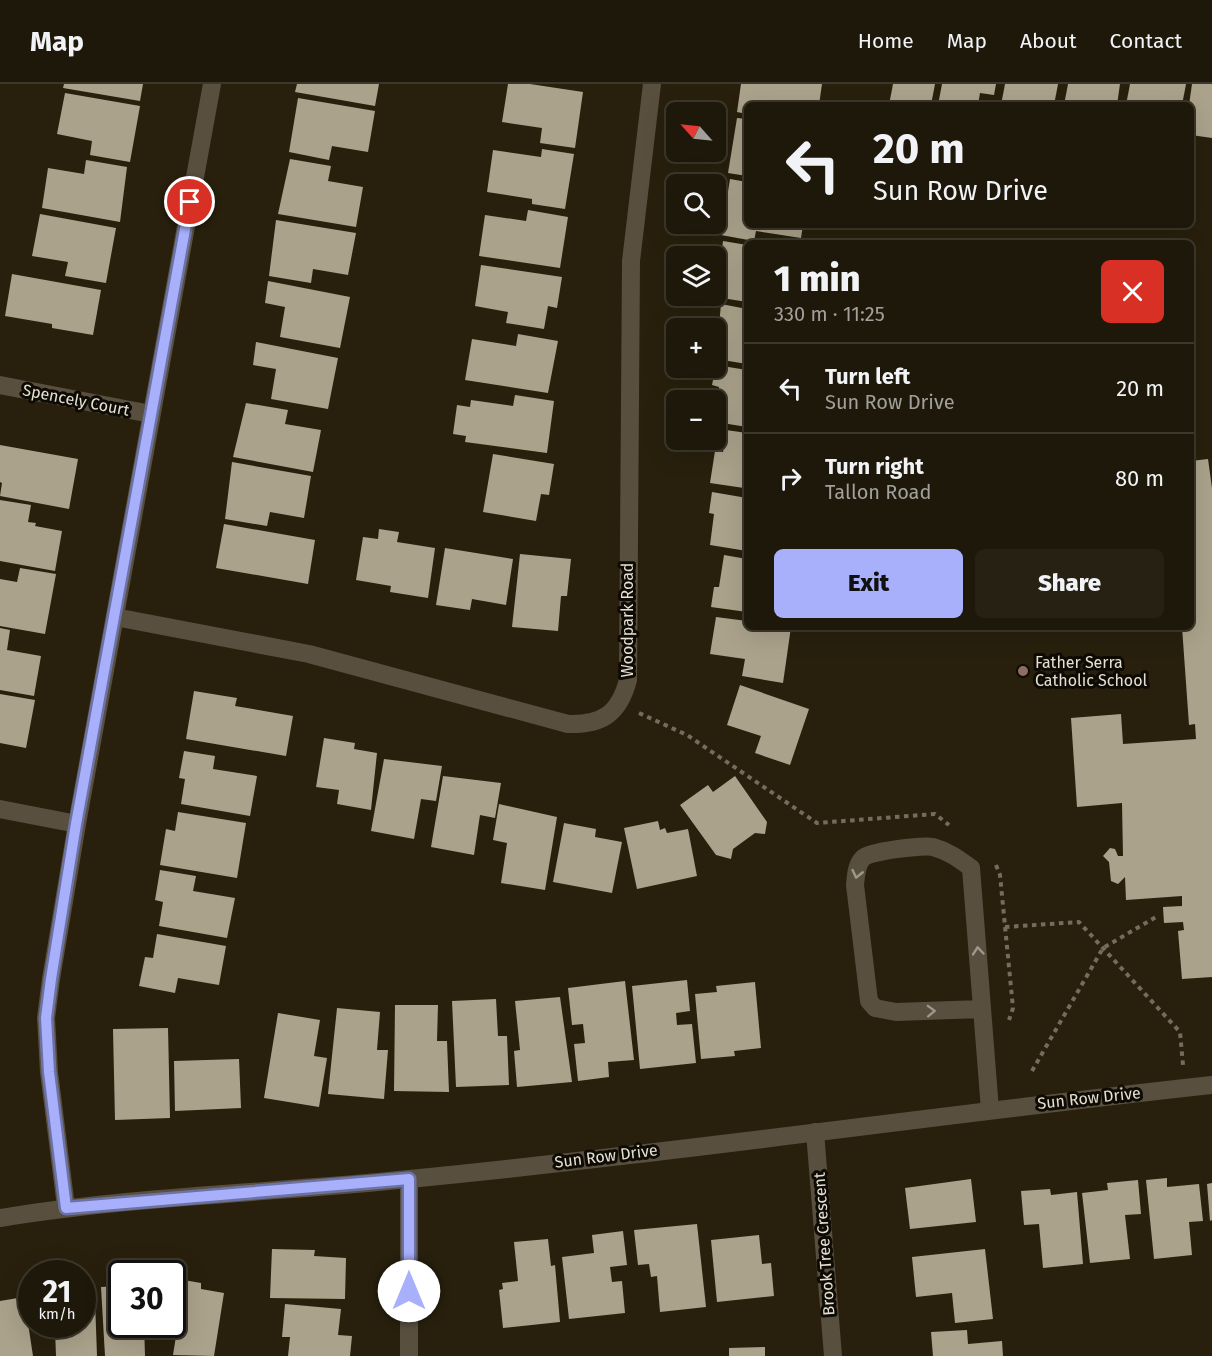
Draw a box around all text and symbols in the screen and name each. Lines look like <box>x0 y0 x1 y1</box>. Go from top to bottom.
text: Map <box>30 25 84 58</box>
text: Home <box>858 28 914 54</box>
text: Map <box>947 28 987 54</box>
text: About <box>1020 28 1077 54</box>
text: Contact <box>1110 28 1182 54</box>
north arrow <box>666 102 726 162</box>
map controls <box>666 102 726 450</box>
text: 20 m <box>873 124 965 174</box>
icon: left <box>774 126 852 204</box>
button: search <box>666 174 726 234</box>
text: Sun Row Drive <box>873 175 1048 207</box>
pin <box>164 176 215 227</box>
icon: arrive <box>173 185 206 218</box>
button: layers <box>666 246 726 306</box>
text: 1 min <box>774 257 860 301</box>
button: close <box>1101 260 1164 323</box>
text: 330 m · 11:25 <box>774 302 885 326</box>
button: + <box>666 318 726 378</box>
text: Turn left <box>825 363 910 390</box>
icon: left <box>774 372 807 405</box>
text: 20 m <box>1116 375 1164 402</box>
street label: Spencely Court <box>21 380 131 420</box>
button: − <box>666 390 726 450</box>
text: Sun Row Drive <box>825 390 955 414</box>
text: Turn right <box>825 453 924 480</box>
icon: right <box>774 462 807 495</box>
text: 80 m <box>1115 465 1164 492</box>
text: Tallon Road <box>825 480 931 504</box>
button: Exit <box>774 549 963 618</box>
button: Share <box>975 549 1164 618</box>
street label: Woodpark Road <box>618 563 637 677</box>
place label: Father Serra Catholic School <box>1035 653 1148 690</box>
marker: Father Serra Catholic School <box>1016 664 1030 678</box>
one-way arrow <box>852 869 865 879</box>
one-way arrow <box>971 947 984 956</box>
one-way arrow <box>927 1005 936 1017</box>
street label: Sun Row Drive <box>1036 1083 1142 1113</box>
street label: Sun Row Drive <box>553 1140 659 1172</box>
street label: Brook Tree Crescent <box>810 1172 838 1316</box>
position arrow <box>377 1259 441 1323</box>
speed limit sign: 30 <box>108 1260 186 1338</box>
text: 21 <box>43 1274 71 1310</box>
text: km/h <box>38 1305 76 1323</box>

